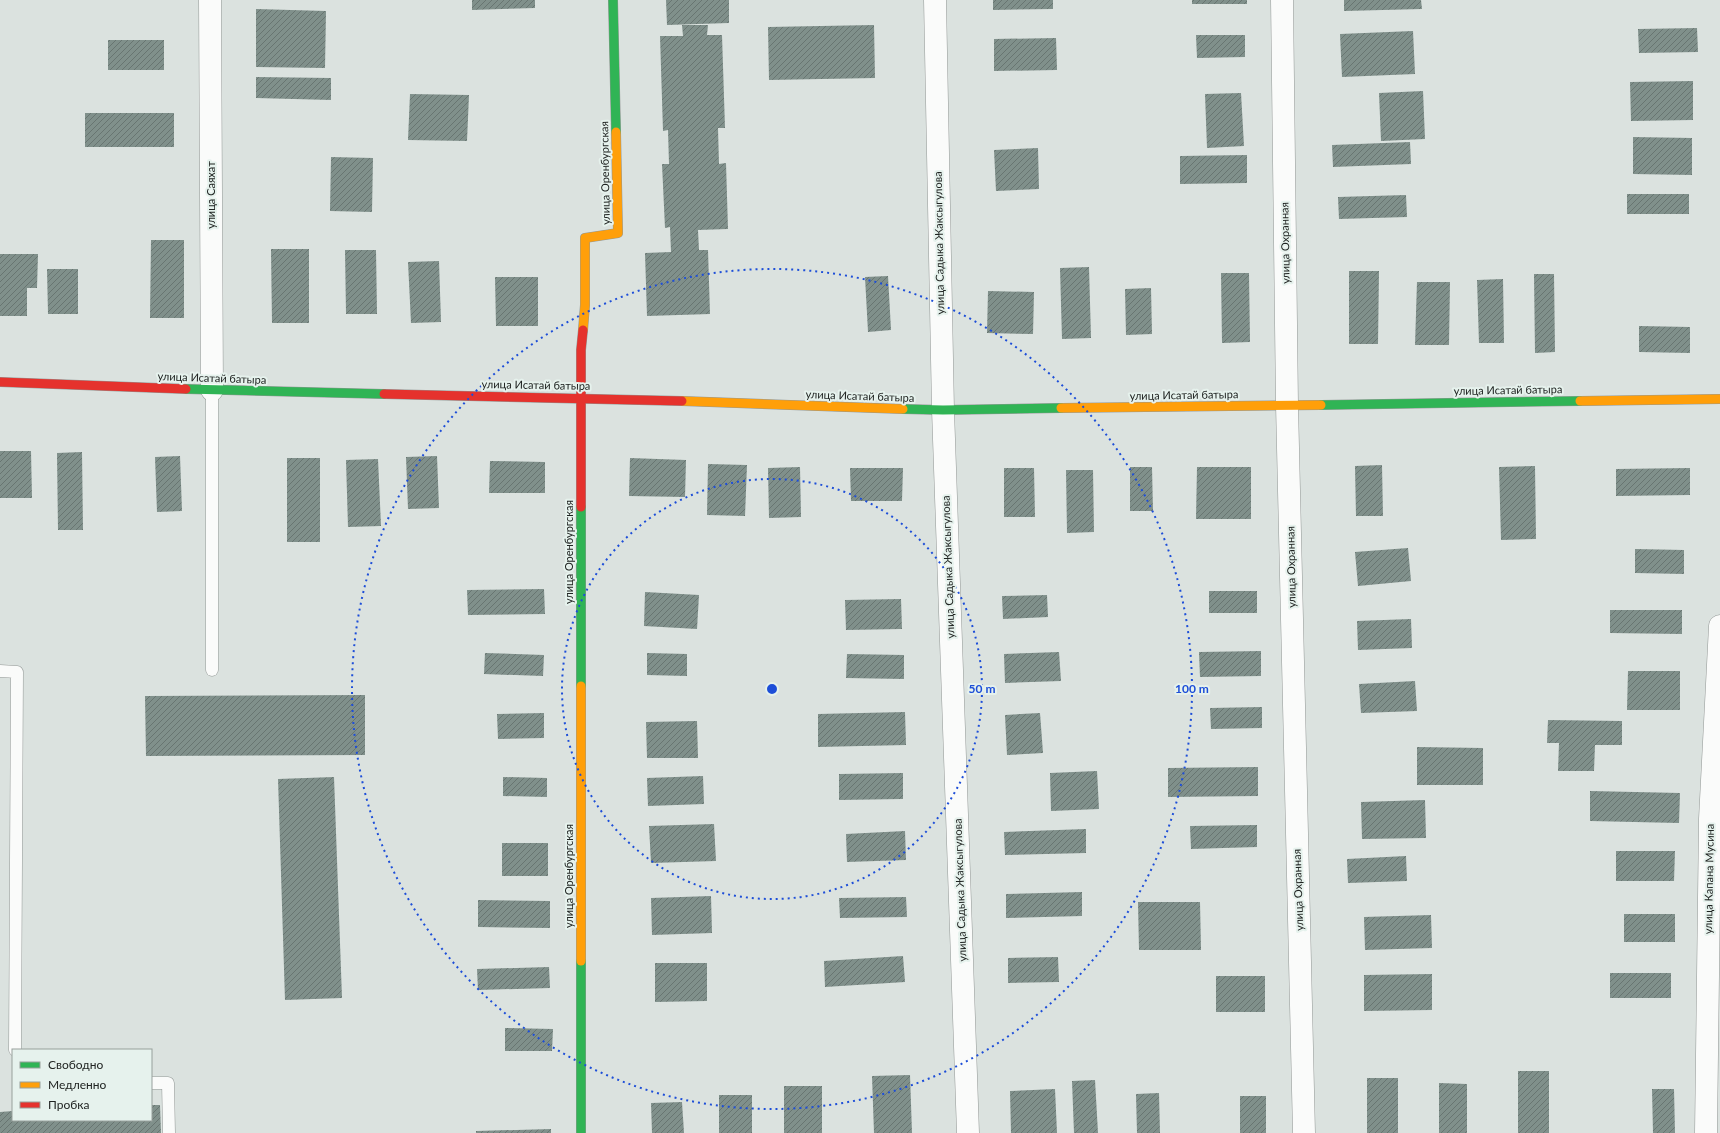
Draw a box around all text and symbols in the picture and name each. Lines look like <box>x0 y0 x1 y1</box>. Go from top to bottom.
street label: улица Оренбургская <box>597 121 612 225</box>
street label: улица Саяхат <box>204 161 217 229</box>
street label: улица Садыка Жаксыгулова <box>931 171 946 315</box>
street label: улица Охранная <box>1277 202 1292 284</box>
street label: улица Исатай батыра <box>157 369 267 386</box>
street label: улица Исатай батыра <box>482 377 590 392</box>
street label: улица Исатай батыра <box>1454 382 1562 397</box>
street label: улица Исатай батыра <box>805 387 915 404</box>
street label: улица Исатай батыра <box>1130 387 1238 402</box>
street label: улица Садыка Жаксыгулова <box>939 495 956 639</box>
street label: улица Оренбургская <box>562 500 575 604</box>
street label: улица Охранная <box>1283 526 1298 608</box>
text: 50 m <box>969 681 995 696</box>
text: 100 m <box>1175 681 1209 696</box>
centre of rings <box>765 682 779 696</box>
street label: улица Садыка Жаксыгулова <box>951 818 968 962</box>
street label: улица Оренбургская <box>562 824 575 928</box>
street label: улица Капана Мусина <box>1701 824 1716 934</box>
street label: улица Охранная <box>1290 849 1305 931</box>
legend <box>12 1049 152 1121</box>
text: Свободно <box>48 1057 104 1072</box>
text: Медленно <box>48 1077 107 1092</box>
text: Пробка <box>48 1097 89 1112</box>

